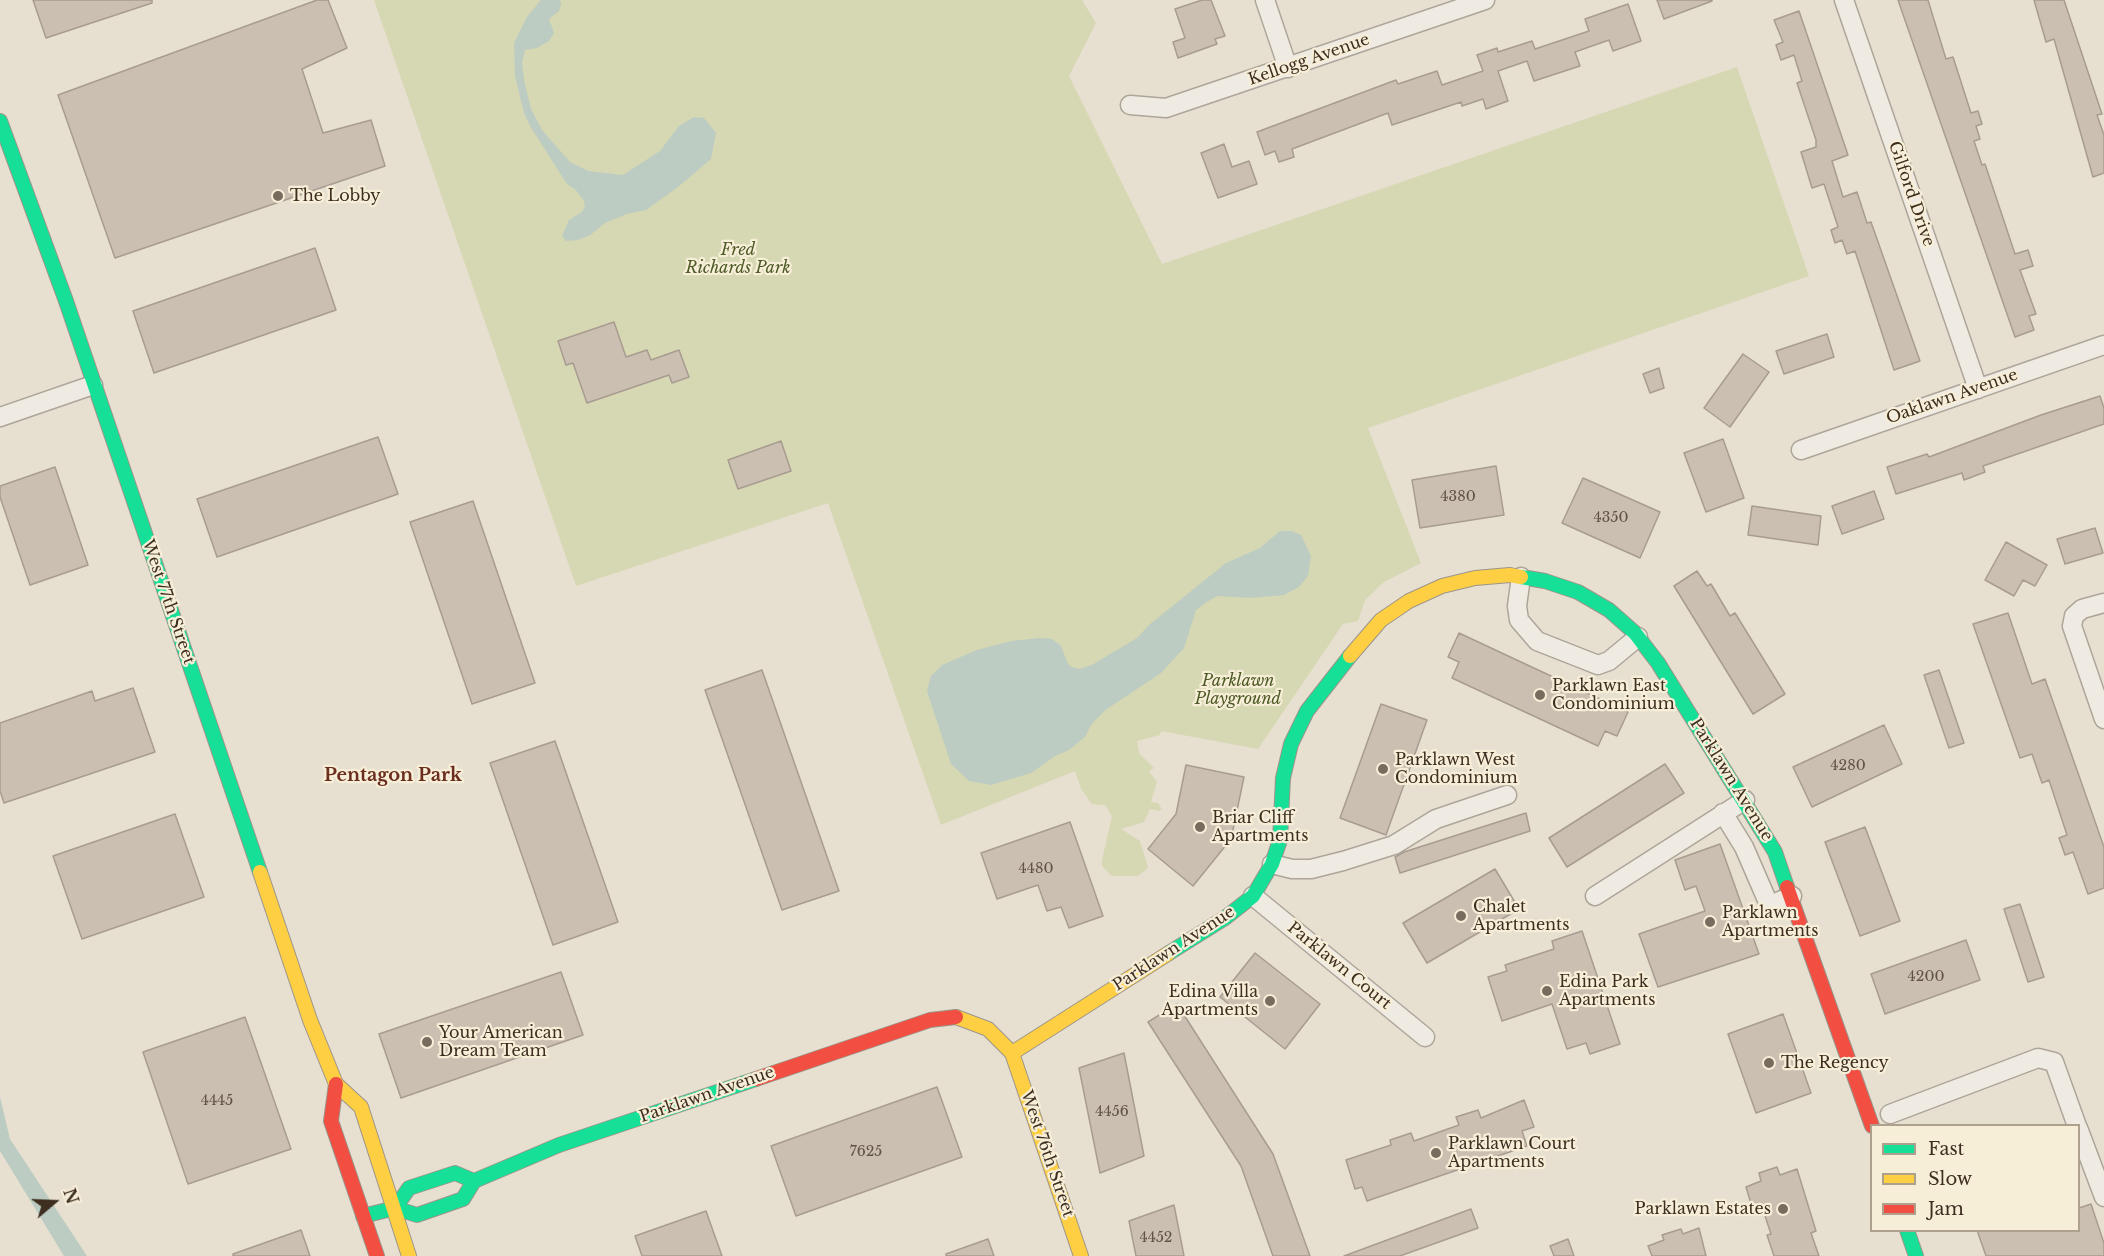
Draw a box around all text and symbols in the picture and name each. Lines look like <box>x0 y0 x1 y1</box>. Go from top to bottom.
street label: Kellogg Avenue <box>1246 30 1372 90</box>
street label: Gilford Drive <box>1884 139 1938 249</box>
place label: The Lobby <box>290 186 381 206</box>
marker: The Lobby <box>271 189 285 203</box>
park label: Fred Richards Park <box>686 240 790 278</box>
street label: Oaklawn Avenue <box>1884 366 2020 428</box>
house number: 4380 <box>1440 489 1476 505</box>
house number: 4350 <box>1594 510 1628 526</box>
street label: West 77th Street <box>138 537 198 667</box>
park label: Parklawn Playground <box>1195 671 1281 709</box>
place label: Parklawn East Condominium <box>1552 676 1675 714</box>
marker: Parklawn East Condominium <box>1533 688 1547 702</box>
street label: Parklawn Avenue <box>1685 715 1777 845</box>
place label: Parklawn West Condominium <box>1395 750 1518 788</box>
house number: 4280 <box>1830 758 1866 774</box>
marker: Parklawn West Condominium <box>1376 762 1390 776</box>
district label: Pentagon Park <box>324 765 462 787</box>
place label: Briar Cliff Apartments <box>1212 808 1308 846</box>
marker: Briar Cliff Apartments <box>1193 820 1207 834</box>
house number: 4480 <box>1019 861 1053 877</box>
place label: Chalet Apartments <box>1473 897 1569 935</box>
street label: Parklawn Avenue <box>1110 903 1238 995</box>
place label: Parklawn Apartments <box>1722 903 1818 941</box>
marker: Chalet Apartments <box>1454 909 1468 923</box>
marker: Parklawn Apartments <box>1703 915 1717 929</box>
street label: Parklawn Court <box>1283 918 1395 1014</box>
house number: 4200 <box>1908 969 1944 985</box>
place label: Edina Park Apartments <box>1559 972 1655 1010</box>
place label: Edina Villa Apartments <box>1162 982 1258 1020</box>
marker: Edina Park Apartments <box>1540 984 1554 998</box>
marker: Edina Villa Apartments <box>1263 994 1277 1008</box>
place label: Your American Dream Team <box>439 1023 563 1061</box>
marker: Your American Dream Team <box>420 1035 434 1049</box>
place label: The Regency <box>1781 1053 1889 1073</box>
marker: The Regency <box>1762 1056 1776 1070</box>
street label: Parklawn Avenue <box>637 1063 777 1127</box>
street label: West 76th Street <box>1016 1088 1078 1220</box>
house number: 4445 <box>201 1093 233 1109</box>
house number: 4456 <box>1095 1104 1129 1120</box>
legend <box>1870 1124 2080 1232</box>
place label: Parklawn Court Apartments <box>1448 1134 1576 1172</box>
text: Fast <box>1928 1138 1964 1160</box>
house number: 7625 <box>850 1144 882 1160</box>
marker: Parklawn Court Apartments <box>1429 1146 1443 1160</box>
text: Slow <box>1928 1168 1972 1190</box>
north arrow <box>24 1172 84 1232</box>
text: N <box>59 1186 83 1207</box>
text: Jam <box>1928 1198 1964 1220</box>
place label: Parklawn Estates <box>1635 1199 1771 1219</box>
marker: Parklawn Estates <box>1776 1202 1790 1216</box>
house number: 4452 <box>1140 1230 1172 1246</box>

